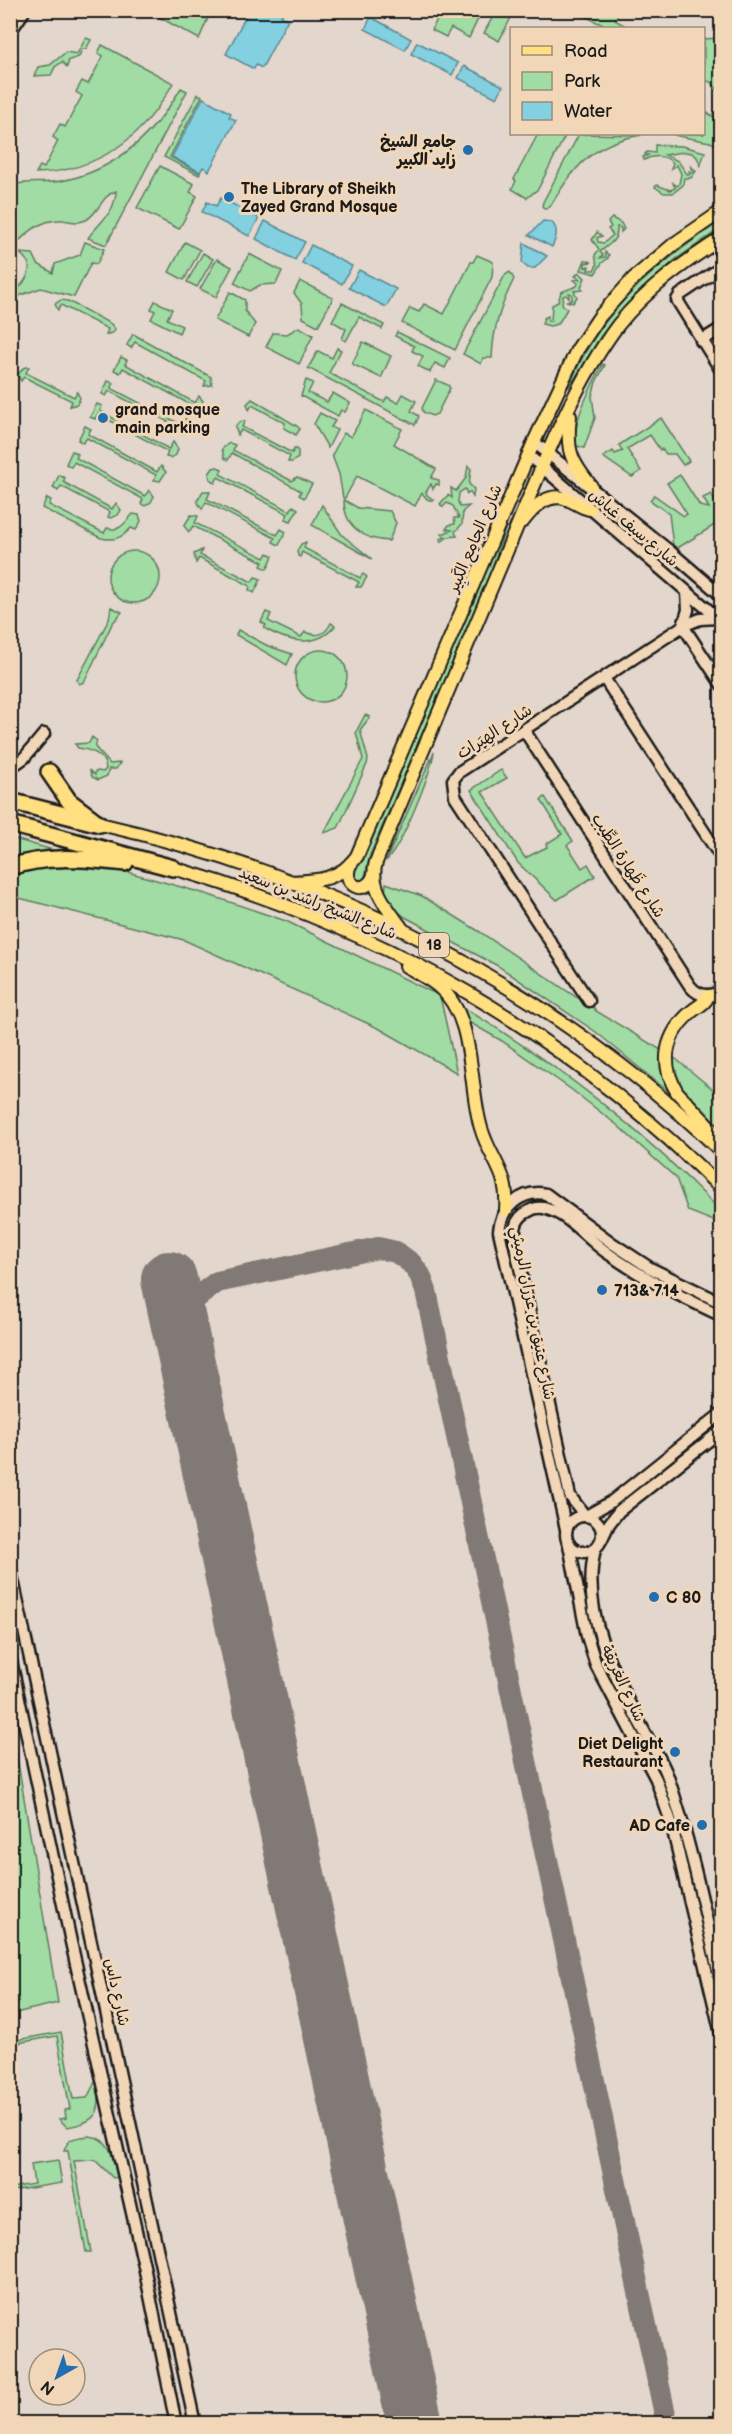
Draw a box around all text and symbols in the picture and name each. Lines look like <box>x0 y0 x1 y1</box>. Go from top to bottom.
legend <box>510 27 705 135</box>
text: Road <box>564 41 608 62</box>
text: Park <box>564 71 600 92</box>
text: Water <box>564 101 612 122</box>
place label: جامع الشيخ زايد الكبير <box>380 133 456 170</box>
marker: جامع الشيخ زايد الكبير <box>461 143 475 157</box>
place label: The Library of Sheikh Zayed Grand Mosque <box>241 180 397 217</box>
marker: The Library of Sheikh Zayed Grand Mosque <box>222 190 236 204</box>
place label: grand mosque main parking <box>115 401 220 438</box>
marker: grand mosque main parking <box>96 411 110 425</box>
street label: شارع الجامِع الكَبِير <box>443 482 509 598</box>
street label: شارع سيف غباش <box>584 485 682 572</box>
street label: شارع الهِيَرات <box>454 701 536 764</box>
street label: شارع ظَهارة الطِّيب <box>586 809 669 922</box>
street label: شارع الشيخ راشد بن سعيد <box>235 863 399 945</box>
road number: 18 <box>419 933 449 957</box>
street label: شارع عتيق بن عزران الرميثي <box>502 1225 559 1402</box>
place label: 713& 714 <box>614 1282 679 1301</box>
marker: 713& 714 <box>595 1283 609 1297</box>
place label: C 80 <box>666 1589 701 1608</box>
marker: C 80 <box>647 1590 661 1604</box>
street label: شارع الغريفة <box>596 1642 649 1726</box>
place label: Diet Delight Restaurant <box>578 1735 664 1772</box>
marker: Diet Delight Restaurant <box>668 1745 682 1759</box>
place label: AD Cafe <box>629 1817 690 1836</box>
marker: AD Cafe <box>695 1818 709 1832</box>
street label: شارع داس <box>99 1957 133 2028</box>
north arrow <box>27 2347 87 2407</box>
text: N <box>38 2376 59 2398</box>

